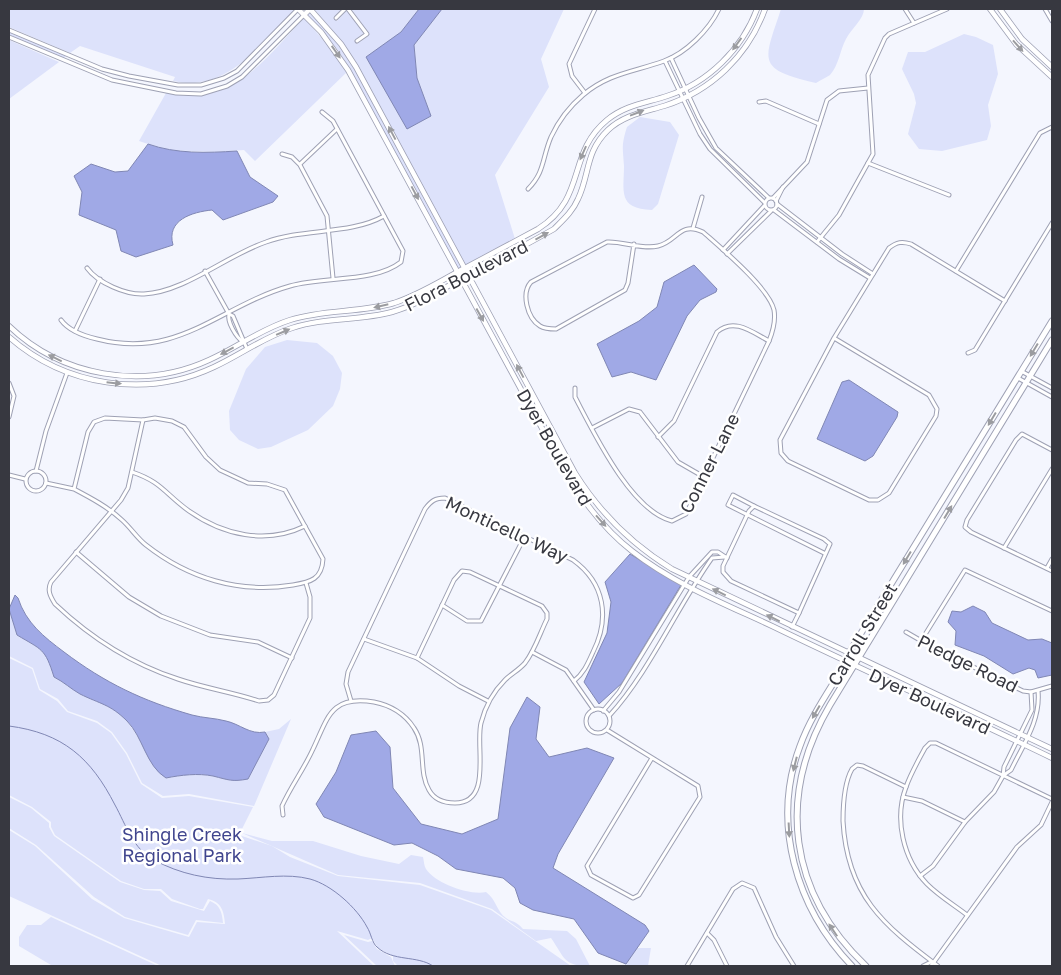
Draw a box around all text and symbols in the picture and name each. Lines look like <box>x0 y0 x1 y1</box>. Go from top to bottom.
one-way arrow <box>732 37 743 50</box>
one-way arrow <box>1012 40 1024 52</box>
one-way arrow <box>331 45 341 58</box>
one-way arrow <box>630 109 644 117</box>
one-way arrow <box>387 126 396 140</box>
one-way arrow <box>579 146 587 160</box>
one-way arrow <box>411 186 419 201</box>
one-way arrow <box>536 231 549 240</box>
street label: Flora Boulevard <box>401 234 531 316</box>
one-way arrow <box>374 302 389 310</box>
one-way arrow <box>476 309 485 322</box>
one-way arrow <box>276 327 290 335</box>
one-way arrow <box>1030 344 1039 357</box>
one-way arrow <box>220 347 235 355</box>
one-way arrow <box>48 353 62 361</box>
one-way arrow <box>516 364 524 378</box>
one-way arrow <box>107 379 123 387</box>
street label: Dyer Boulevard <box>513 385 597 509</box>
street label: Conner Lane <box>674 409 744 517</box>
one-way arrow <box>987 413 997 426</box>
street label: Monticello Way <box>442 491 572 567</box>
one-way arrow <box>943 506 952 519</box>
one-way arrow <box>595 515 607 527</box>
one-way arrow <box>903 552 912 565</box>
street label: Carroll Street <box>823 578 901 690</box>
one-way arrow <box>711 588 726 596</box>
one-way arrow <box>766 614 780 622</box>
street label: Pledge Road <box>914 629 1022 697</box>
street label: Dyer Boulevard <box>866 663 994 739</box>
one-way arrow <box>812 704 820 719</box>
one-way arrow <box>791 757 799 772</box>
one-way arrow <box>785 822 793 838</box>
park label: Shingle Creek Regional Park <box>122 823 242 866</box>
one-way arrow <box>828 924 838 937</box>

